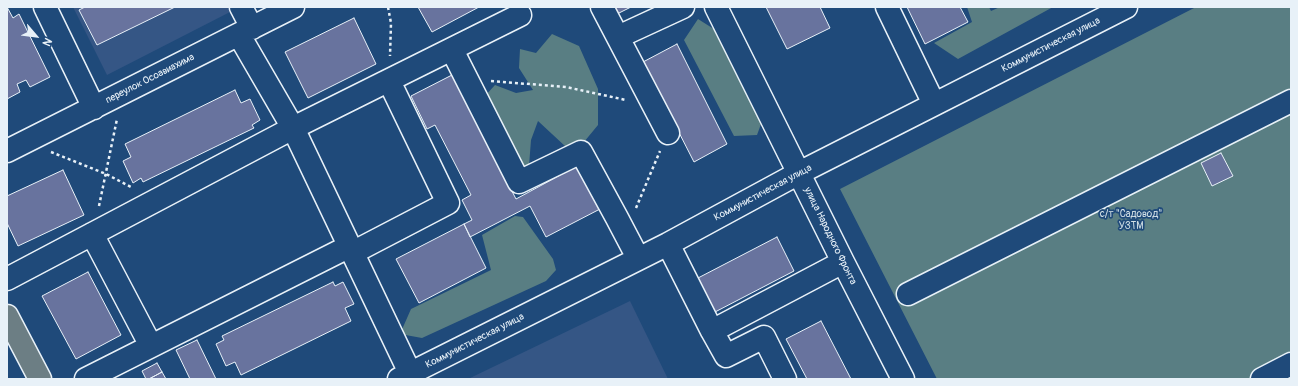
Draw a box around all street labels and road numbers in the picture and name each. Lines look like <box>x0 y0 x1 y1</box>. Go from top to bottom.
street label: Коммунистическая улица <box>1000 15 1102 75</box>
street label: переулок Осоавиахима <box>104 51 196 107</box>
street label: Коммунистическая улица <box>712 162 814 224</box>
street label: улица Народного Фронта <box>801 185 859 287</box>
street label: Коммунистическая улица <box>424 311 526 371</box>

